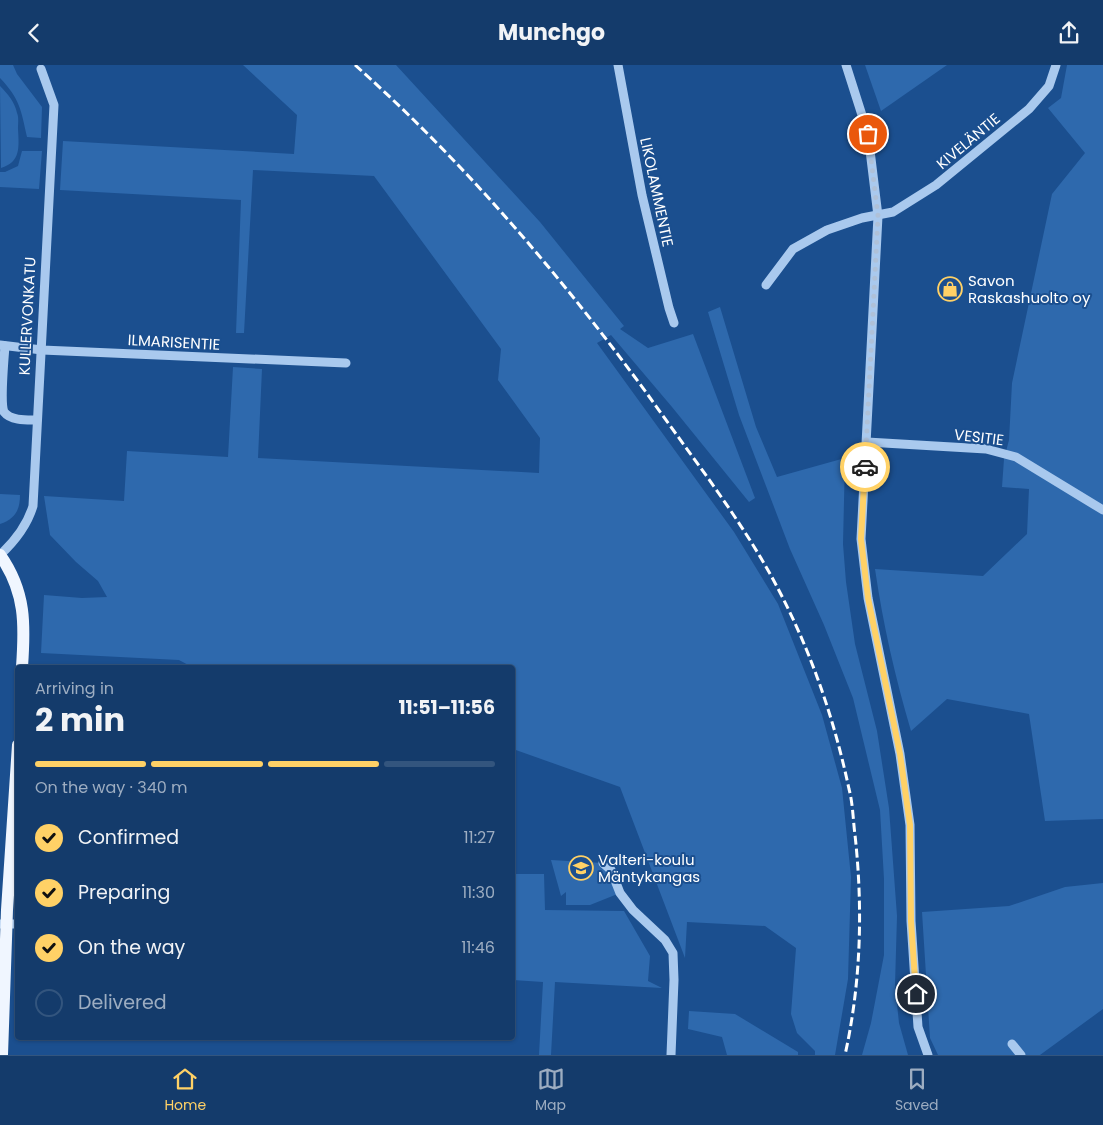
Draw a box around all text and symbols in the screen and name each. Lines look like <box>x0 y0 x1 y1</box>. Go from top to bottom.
text: Munchgo <box>498 17 605 48</box>
icon: back <box>20 19 48 47</box>
icon: share <box>1055 19 1083 47</box>
street label: KIVELÄNTIE <box>932 108 1004 174</box>
pin <box>847 113 889 155</box>
icon: bag <box>854 120 882 148</box>
street label: LIKOLAMMENTIE <box>635 135 679 249</box>
street label: KULLERVONKATU <box>13 256 41 376</box>
place label: Savon Raskashuolto oy <box>968 270 1091 308</box>
shop icon: Savon Raskashuolto oy <box>937 276 963 302</box>
street label: ILMARISENTIE <box>127 329 221 355</box>
street label: VESITIE <box>953 424 1005 450</box>
courier <box>840 442 890 492</box>
icon: car <box>851 453 879 481</box>
text: Arriving in <box>35 677 114 700</box>
text: 11:51–11:56 <box>398 694 495 721</box>
text: 2 min <box>35 697 125 742</box>
text: On the way · 340 m <box>35 776 188 799</box>
icon: check <box>35 824 63 852</box>
text: Confirmed <box>78 824 179 851</box>
text: 11:27 <box>463 826 495 849</box>
place label: Valteri-koulu Mäntykangas <box>598 849 700 887</box>
school or university icon: Valteri-koulu Mäntykangas <box>568 855 594 881</box>
icon: check <box>35 879 63 907</box>
text: Preparing <box>78 879 170 906</box>
text: 11:30 <box>462 881 495 904</box>
icon: check <box>35 934 63 962</box>
text: On the way <box>78 934 185 961</box>
text: 11:46 <box>461 936 495 959</box>
pin <box>895 973 937 1015</box>
icon: home <box>902 980 930 1008</box>
text: Delivered <box>78 989 167 1016</box>
tab: Home <box>164 1065 206 1116</box>
tab: Map <box>535 1065 566 1116</box>
tab: Saved <box>895 1065 939 1116</box>

